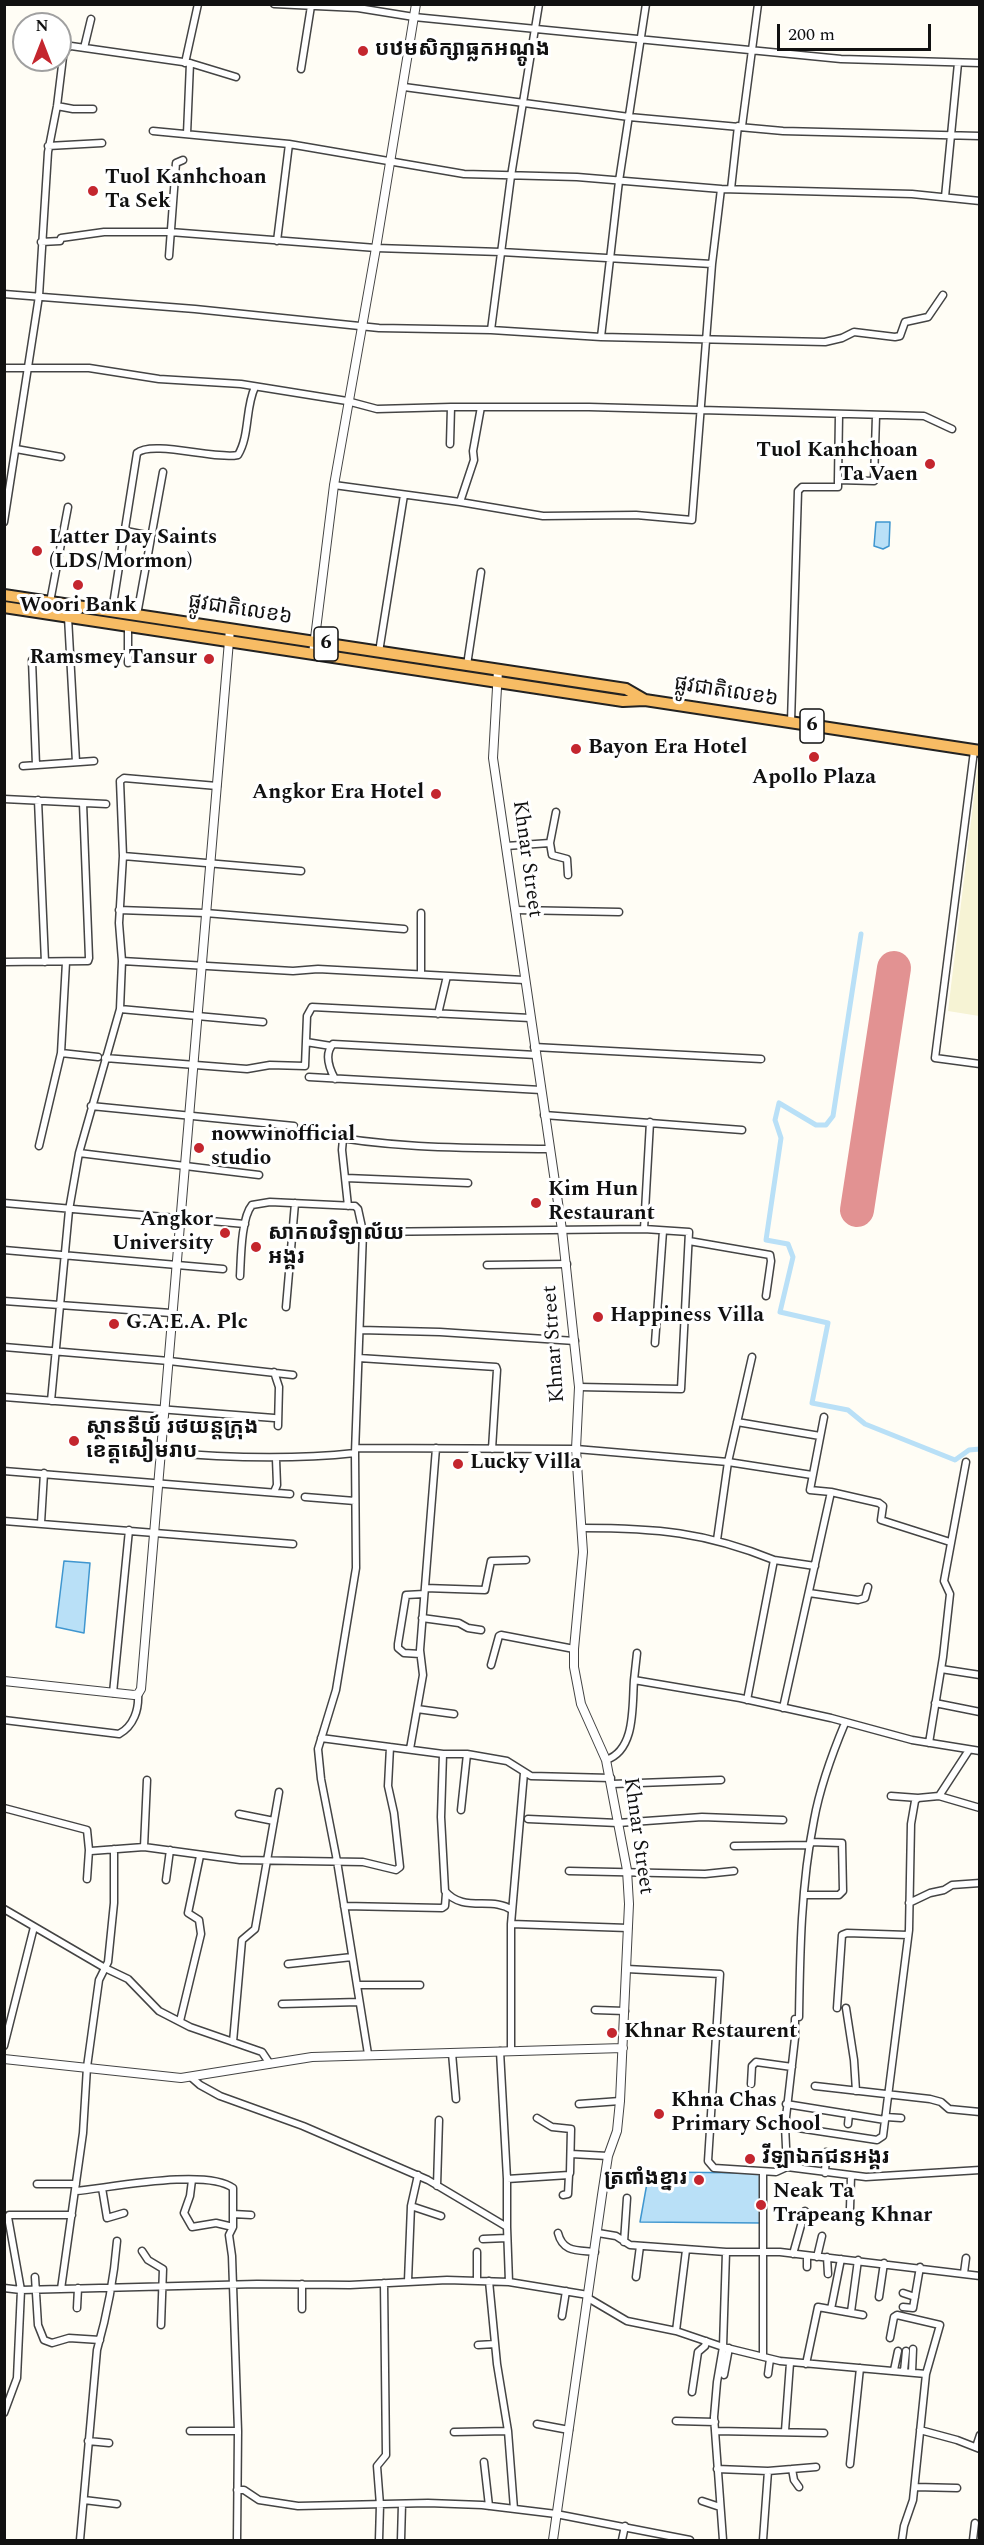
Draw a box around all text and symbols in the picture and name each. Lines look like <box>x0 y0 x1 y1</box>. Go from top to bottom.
north arrow <box>12 12 72 72</box>
scale bar <box>780 12 934 50</box>
text: N <box>35 14 49 38</box>
text: 200 m <box>788 21 835 48</box>
place label: បឋមសិក្សាធ្លកអណ្តូង <box>375 38 550 64</box>
marker: បឋមសិក្សាធ្លកអណ្តូង <box>356 44 370 58</box>
place label: Tuol Kanhchoan Ta Sek <box>105 166 267 216</box>
marker: Tuol Kanhchoan Ta Sek <box>86 184 100 198</box>
place label: Tuol Kanhchoan Ta Vaen <box>756 439 918 489</box>
marker: Tuol Kanhchoan Ta Vaen <box>923 457 937 471</box>
place label: Latter Day Saints (LDS/Mormon) <box>49 526 217 576</box>
marker: Latter Day Saints (LDS/Mormon) <box>30 544 44 558</box>
marker: Woori Bank <box>71 578 85 592</box>
street label: ផ្លូវជាតិលេខ៦ <box>186 590 294 632</box>
place label: Woori Bank <box>19 594 137 620</box>
road number: 6 <box>314 627 338 661</box>
place label: Ramsmey Tansur <box>29 646 197 672</box>
marker: Ramsmey Tansur <box>202 652 216 666</box>
street label: ផ្លូវជាតិលេខ៦ <box>672 672 780 714</box>
road number: 6 <box>800 709 824 743</box>
place label: Bayon Era Hotel <box>588 736 747 762</box>
marker: Bayon Era Hotel <box>569 742 583 756</box>
marker: Apollo Plaza <box>807 750 821 764</box>
place label: Apollo Plaza <box>752 766 876 792</box>
place label: Angkor Era Hotel <box>252 781 424 807</box>
marker: Angkor Era Hotel <box>429 787 443 801</box>
street label: Khnar Street <box>505 799 547 919</box>
place label: nowwinofficial studio <box>211 1123 355 1173</box>
marker: nowwinofficial studio <box>192 1141 206 1155</box>
place label: Kim Hun Restaurant <box>548 1178 655 1228</box>
marker: Kim Hun Restaurant <box>529 1196 543 1210</box>
place label: Angkor University <box>112 1208 213 1258</box>
place label: សាកលវិទ្យាល័យ អង្គរ <box>268 1222 404 1272</box>
marker: Angkor University <box>218 1226 232 1240</box>
marker: សាកលវិទ្យាល័យ អង្គរ <box>249 1240 263 1254</box>
street label: Khnar Street <box>538 1284 572 1404</box>
place label: Happiness Villa <box>610 1304 764 1330</box>
marker: Happiness Villa <box>591 1310 605 1324</box>
place label: G.A.E.A. Plc <box>126 1311 248 1337</box>
marker: G.A.E.A. Plc <box>107 1317 121 1331</box>
place label: ស្ថាននីយ៍ រថយន្តក្រុង ខេត្តសៀមរាប <box>86 1416 258 1466</box>
marker: ស្ថាននីយ៍ រថយន្តក្រុង ខេត្តសៀមរាប <box>67 1434 81 1448</box>
place label: Lucky Villa <box>470 1451 581 1477</box>
marker: Lucky Villa <box>451 1457 465 1471</box>
street label: Khnar Street <box>616 1776 658 1896</box>
place label: Khnar Restaurent <box>624 2020 797 2046</box>
marker: Khnar Restaurent <box>605 2026 619 2040</box>
place label: Khna Chas Primary School <box>671 2089 821 2139</box>
marker: Khna Chas Primary School <box>652 2107 666 2121</box>
place label: វីឡាឯកជនអង្គរ <box>762 2146 889 2172</box>
marker: វីឡាឯកជនអង្គរ <box>743 2152 757 2166</box>
place label: ត្រពាំងខ្នារ <box>604 2167 687 2193</box>
marker: ត្រពាំងខ្នារ <box>692 2173 706 2187</box>
place label: Neak Ta Trapeang Khnar <box>773 2180 932 2230</box>
marker: Neak Ta Trapeang Khnar <box>754 2198 768 2212</box>

